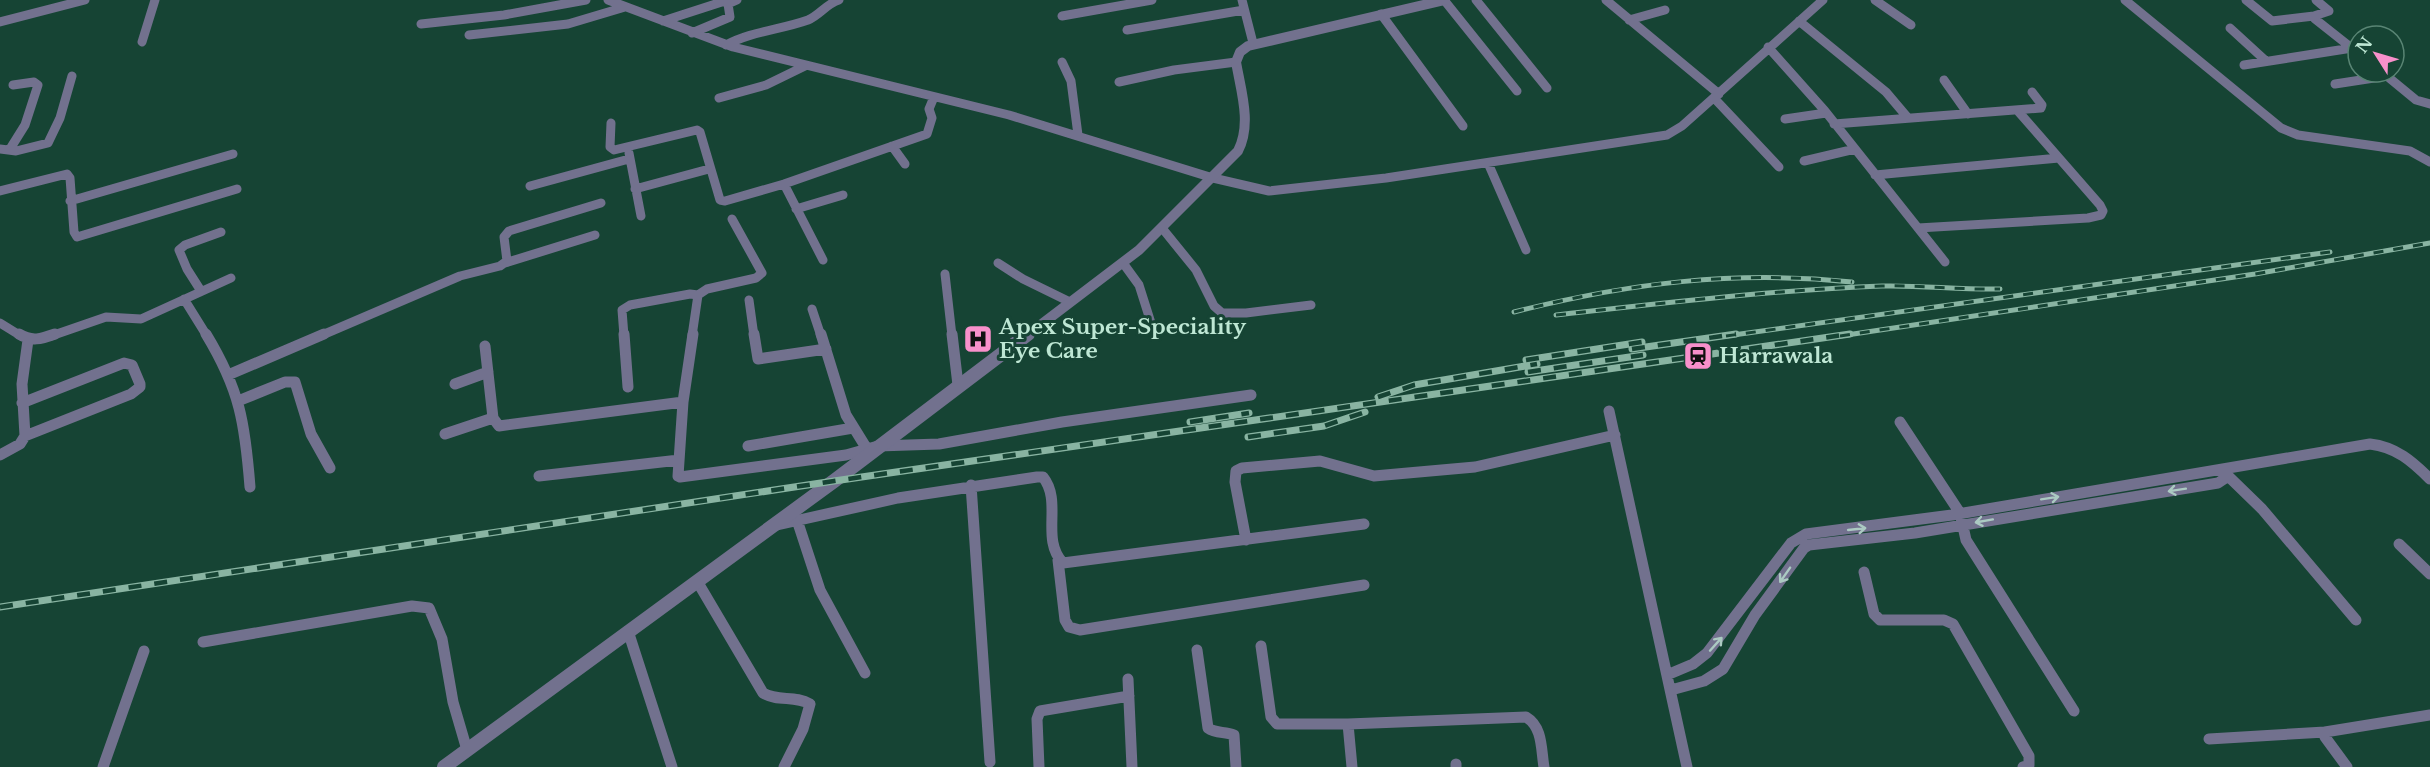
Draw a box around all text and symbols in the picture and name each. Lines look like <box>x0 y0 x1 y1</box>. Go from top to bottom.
north arrow <box>2346 24 2406 84</box>
text: N <box>2352 33 2377 57</box>
place label: Apex Super-Speciality Eye Care <box>998 314 1247 364</box>
hospital icon: Apex Super-Speciality Eye Care <box>962 323 994 355</box>
station icon: Harrawala <box>1682 340 1714 372</box>
place label: Harrawala <box>1719 343 1833 369</box>
one-way arrow <box>2168 484 2187 495</box>
one-way arrow <box>2039 493 2059 504</box>
one-way arrow <box>1975 515 1995 526</box>
one-way arrow <box>1847 523 1867 534</box>
one-way arrow <box>1779 567 1792 584</box>
one-way arrow <box>1709 636 1723 651</box>

